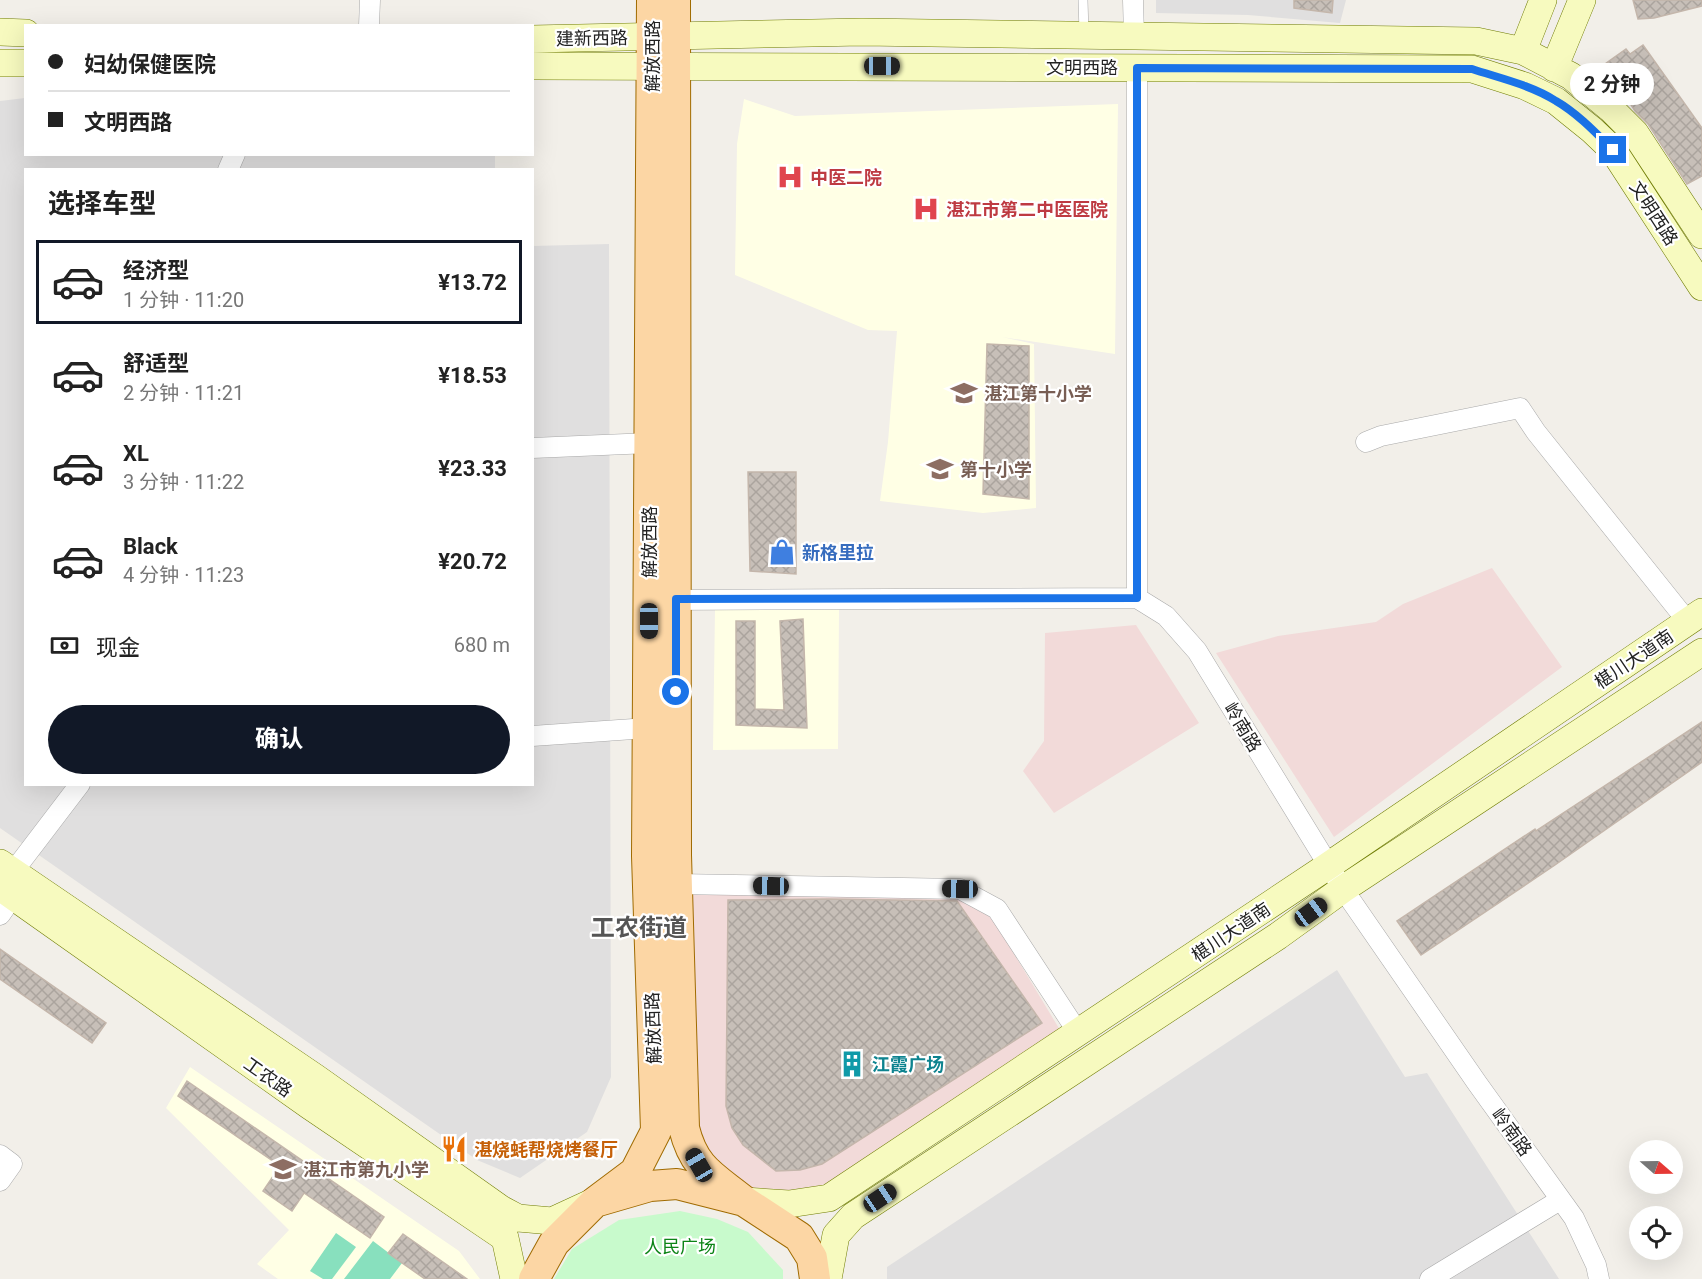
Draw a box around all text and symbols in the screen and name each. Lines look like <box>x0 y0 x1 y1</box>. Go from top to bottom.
street label: 解放西路 <box>642 20 663 92</box>
street label: 建新西路 <box>556 27 628 49</box>
text: 妇幼保健医院 <box>84 52 216 77</box>
car <box>864 57 900 75</box>
street label: 文明西路 <box>1046 57 1118 78</box>
callout: 2 分钟 <box>1571 63 1655 105</box>
text: 2 分钟 <box>1584 72 1640 96</box>
text: 文明西路 <box>84 110 172 135</box>
route end <box>1599 136 1626 163</box>
hospital icon: 中医二院 <box>775 162 805 192</box>
place label: 中医二院 <box>810 167 882 188</box>
street label: 文明西路 <box>1626 177 1682 249</box>
text: 选择车型 <box>48 188 156 220</box>
hospital icon: 湛江市第二中医医院 <box>911 194 941 224</box>
place label: 湛江市第二中医医院 <box>946 199 1108 220</box>
icon: car <box>51 255 105 309</box>
text: 经济型 <box>123 258 189 283</box>
text: ¥13.72 <box>438 270 507 295</box>
text: 1 分钟 · 11:20 <box>123 288 244 312</box>
icon: car <box>51 348 105 402</box>
text: 舒适型 <box>123 351 189 376</box>
text: ¥18.53 <box>438 363 507 388</box>
school or university icon: 湛江第十小学 <box>949 378 979 408</box>
text: 2 分钟 · 11:21 <box>123 381 244 405</box>
place label: 湛江第十小学 <box>984 383 1092 404</box>
icon: car <box>51 441 105 495</box>
text: XL <box>123 441 149 466</box>
school or university icon: 第十小学 <box>925 454 955 484</box>
text: ¥23.33 <box>438 456 507 481</box>
place label: 第十小学 <box>960 459 1032 480</box>
text: 3 分钟 · 11:22 <box>123 470 244 494</box>
street label: 解放西路 <box>639 506 660 578</box>
icon: car <box>51 534 105 588</box>
text: Black <box>123 534 178 559</box>
shop icon: 新格里拉 <box>767 537 797 567</box>
place label: 新格里拉 <box>802 542 874 563</box>
text: ¥20.72 <box>438 549 507 574</box>
text: 4 分钟 · 11:23 <box>123 563 244 587</box>
car <box>640 603 658 639</box>
street label: 椹川大道南 <box>1591 625 1677 693</box>
icon: cash <box>48 629 81 662</box>
text: 680 m <box>454 633 510 657</box>
text: 现金 <box>96 635 140 660</box>
route start <box>662 678 689 705</box>
street label: 岭南路 <box>1220 698 1266 756</box>
button: 确认 <box>48 705 510 774</box>
car <box>753 877 789 895</box>
car <box>942 880 978 898</box>
car <box>1291 894 1331 930</box>
street label: 椹川大道南 <box>1188 898 1274 966</box>
district label: 工农街道 <box>591 914 687 942</box>
street label: 解放西路 <box>641 992 665 1064</box>
building icon: 江霞广场 <box>837 1049 867 1079</box>
street label: 工农路 <box>240 1053 296 1101</box>
place label: 江霞广场 <box>872 1054 944 1075</box>
street label: 岭南路 <box>1488 1104 1536 1160</box>
restaurant icon: 湛烧蚝帮烧烤餐厅 <box>439 1134 469 1164</box>
place label: 湛烧蚝帮烧烤餐厅 <box>474 1139 618 1160</box>
north arrow <box>1629 1140 1683 1194</box>
map controls <box>1629 1140 1683 1260</box>
car <box>682 1145 716 1185</box>
school or university icon: 湛江市第九小学 <box>268 1154 298 1184</box>
place label: 湛江市第九小学 <box>303 1159 429 1180</box>
car <box>860 1180 900 1216</box>
button: locate <box>1629 1206 1683 1260</box>
park label: 人民广场 <box>644 1236 716 1257</box>

